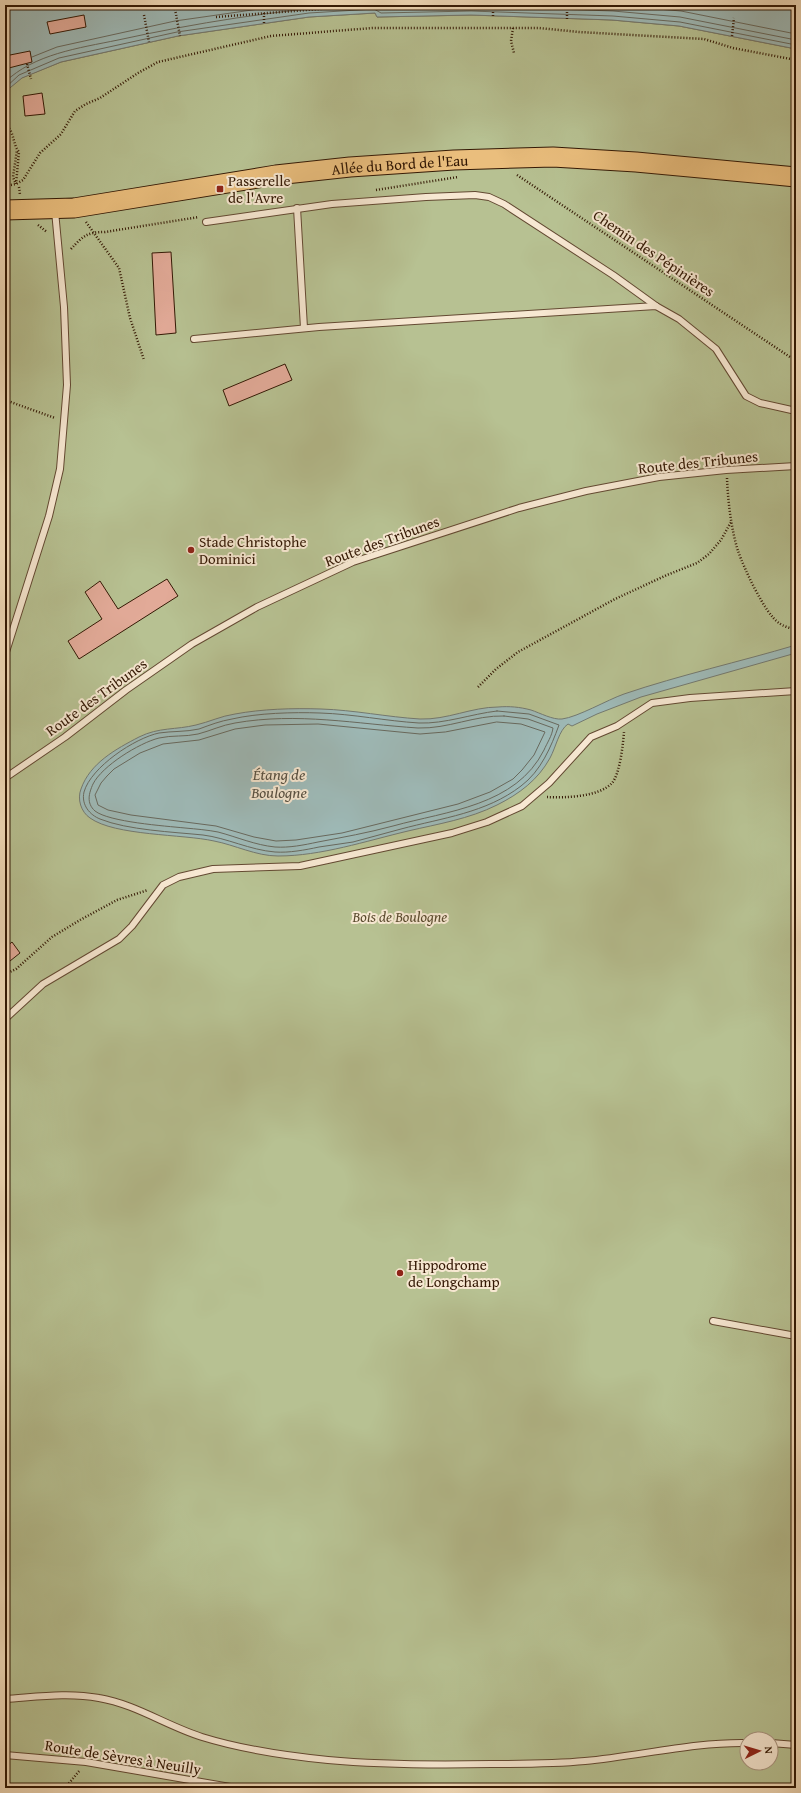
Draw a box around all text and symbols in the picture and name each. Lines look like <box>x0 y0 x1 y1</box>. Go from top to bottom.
street label: Allée du Bord de l'Eau <box>330 149 469 179</box>
place label: Passerelle de l'Avre <box>228 170 291 208</box>
marker: Passerelle de l'Avre <box>215 184 225 194</box>
street label: Chemin des Pépinières <box>589 205 719 301</box>
street label: Route des Tribunes <box>637 445 759 479</box>
street label: Route des Tribunes <box>322 511 442 571</box>
place label: Stade Christophe Dominici <box>199 531 306 569</box>
marker: Stade Christophe Dominici <box>186 545 196 555</box>
street label: Route des Tribunes <box>41 653 151 741</box>
water label: Étang de Boulogne <box>250 762 307 804</box>
park label: Bois de Boulogne <box>352 906 447 927</box>
place label: Hippodrome de Longchamp <box>408 1254 499 1292</box>
marker: Hippodrome de Longchamp <box>395 1268 405 1278</box>
north arrow <box>739 1731 779 1771</box>
street label: Route de Sèvres à Neuilly <box>43 1734 203 1780</box>
text: N <box>761 1746 777 1755</box>

